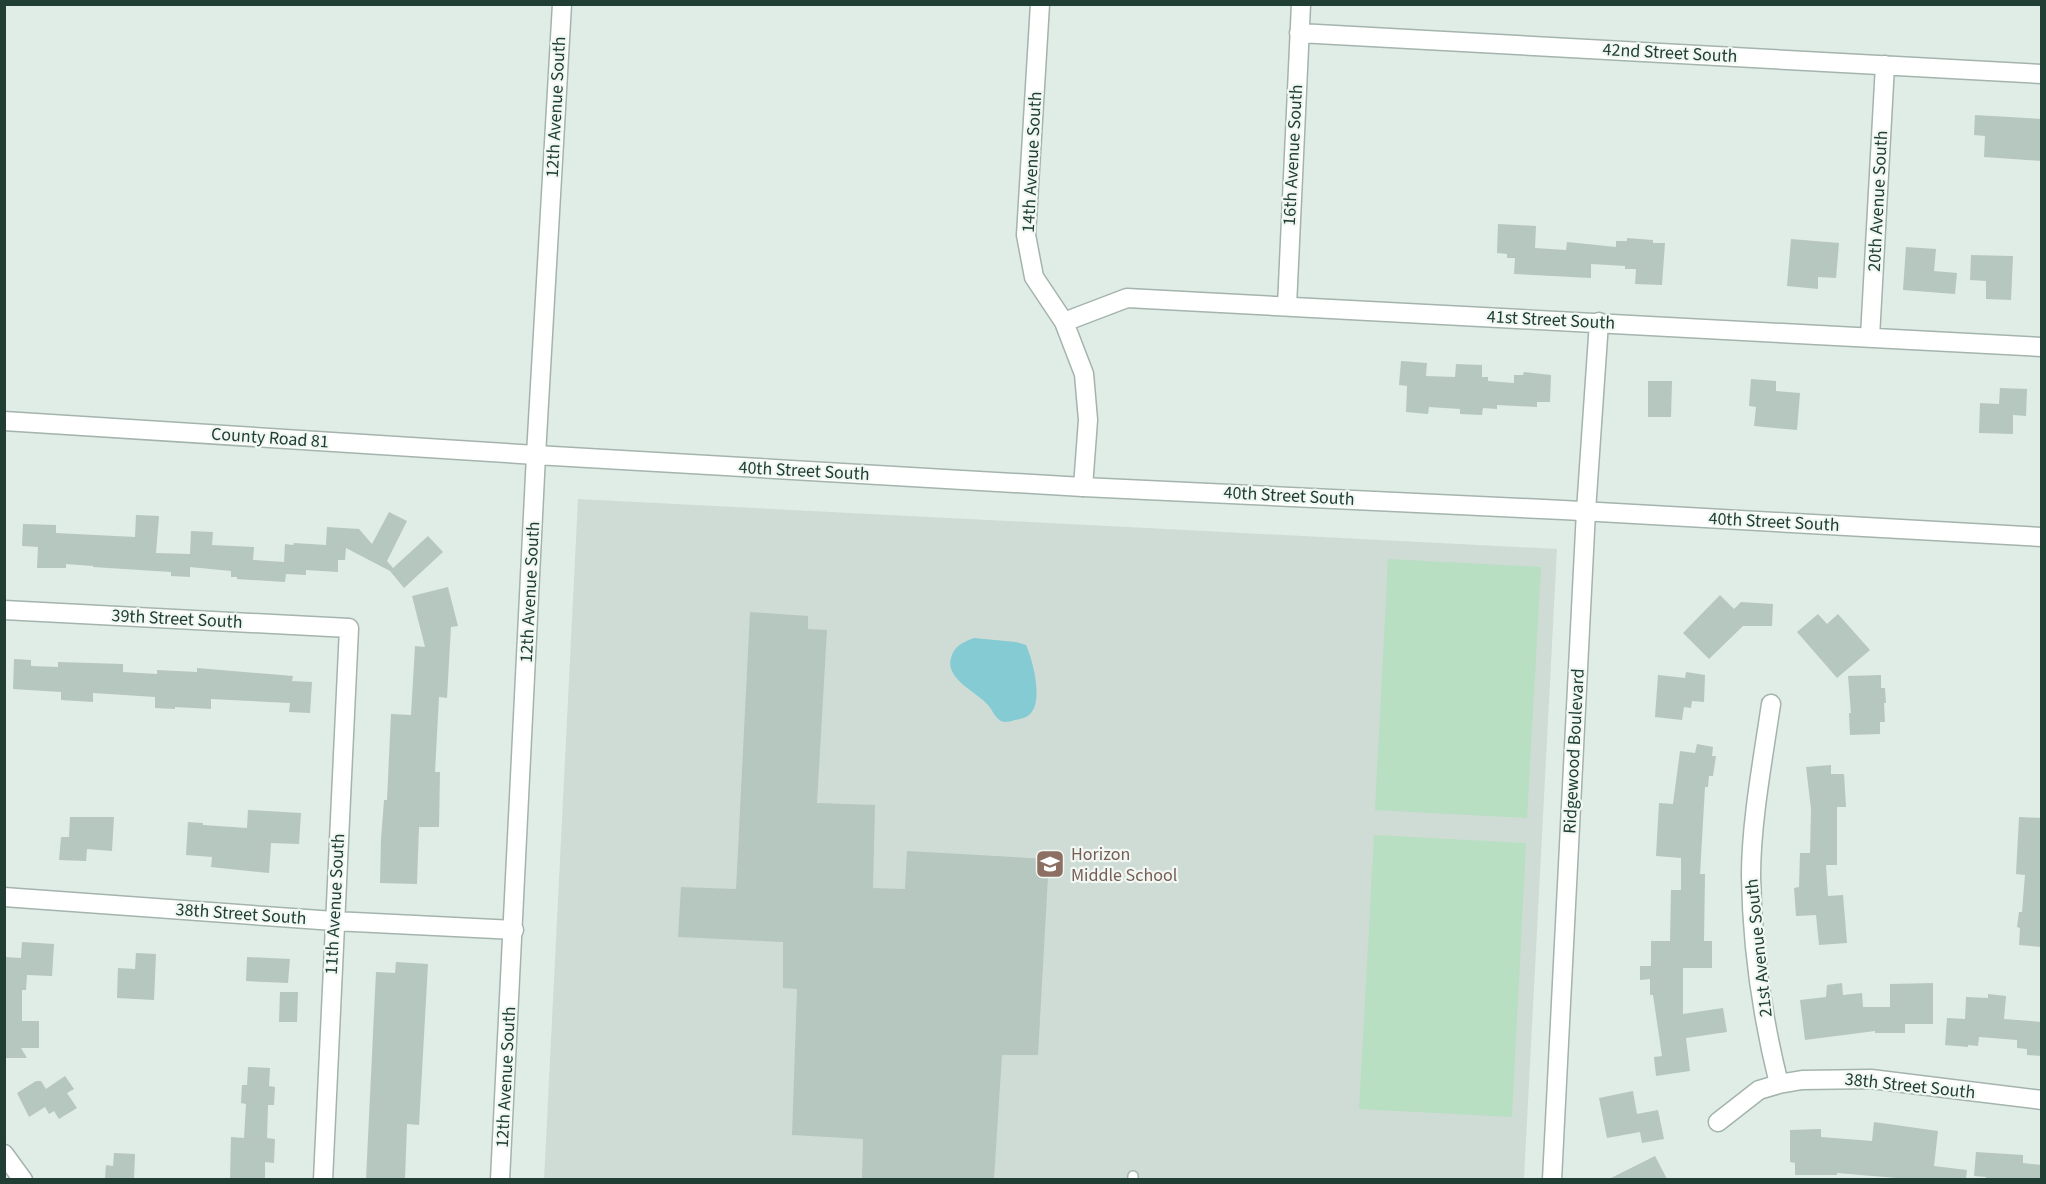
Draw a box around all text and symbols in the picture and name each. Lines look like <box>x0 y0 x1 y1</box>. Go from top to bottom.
street label: 12th Avenue South <box>540 36 572 178</box>
street label: 42nd Street South <box>1602 37 1738 69</box>
street label: 16th Avenue South <box>1277 84 1309 226</box>
street label: 14th Avenue South <box>1016 91 1048 233</box>
street label: 20th Avenue South <box>1862 130 1894 272</box>
street label: 41st Street South <box>1486 304 1616 336</box>
street label: County Road 81 <box>210 421 330 455</box>
street label: 40th Street South <box>738 455 870 487</box>
street label: 40th Street South <box>1223 480 1355 512</box>
street label: 40th Street South <box>1708 506 1840 538</box>
street label: 12th Avenue South <box>514 521 546 663</box>
street label: 39th Street South <box>111 603 243 635</box>
street label: Ridgewood Boulevard <box>1557 668 1591 834</box>
street label: 11th Avenue South <box>319 833 351 975</box>
place label: Horizon Middle School <box>1071 842 1177 888</box>
school or university icon: Horizon Middle School <box>1034 848 1066 880</box>
street label: 21st Avenue South <box>1739 878 1779 1018</box>
street label: 38th Street South <box>175 897 307 931</box>
street label: 12th Avenue South <box>490 1006 522 1148</box>
street label: 38th Street South <box>1843 1067 1977 1105</box>

